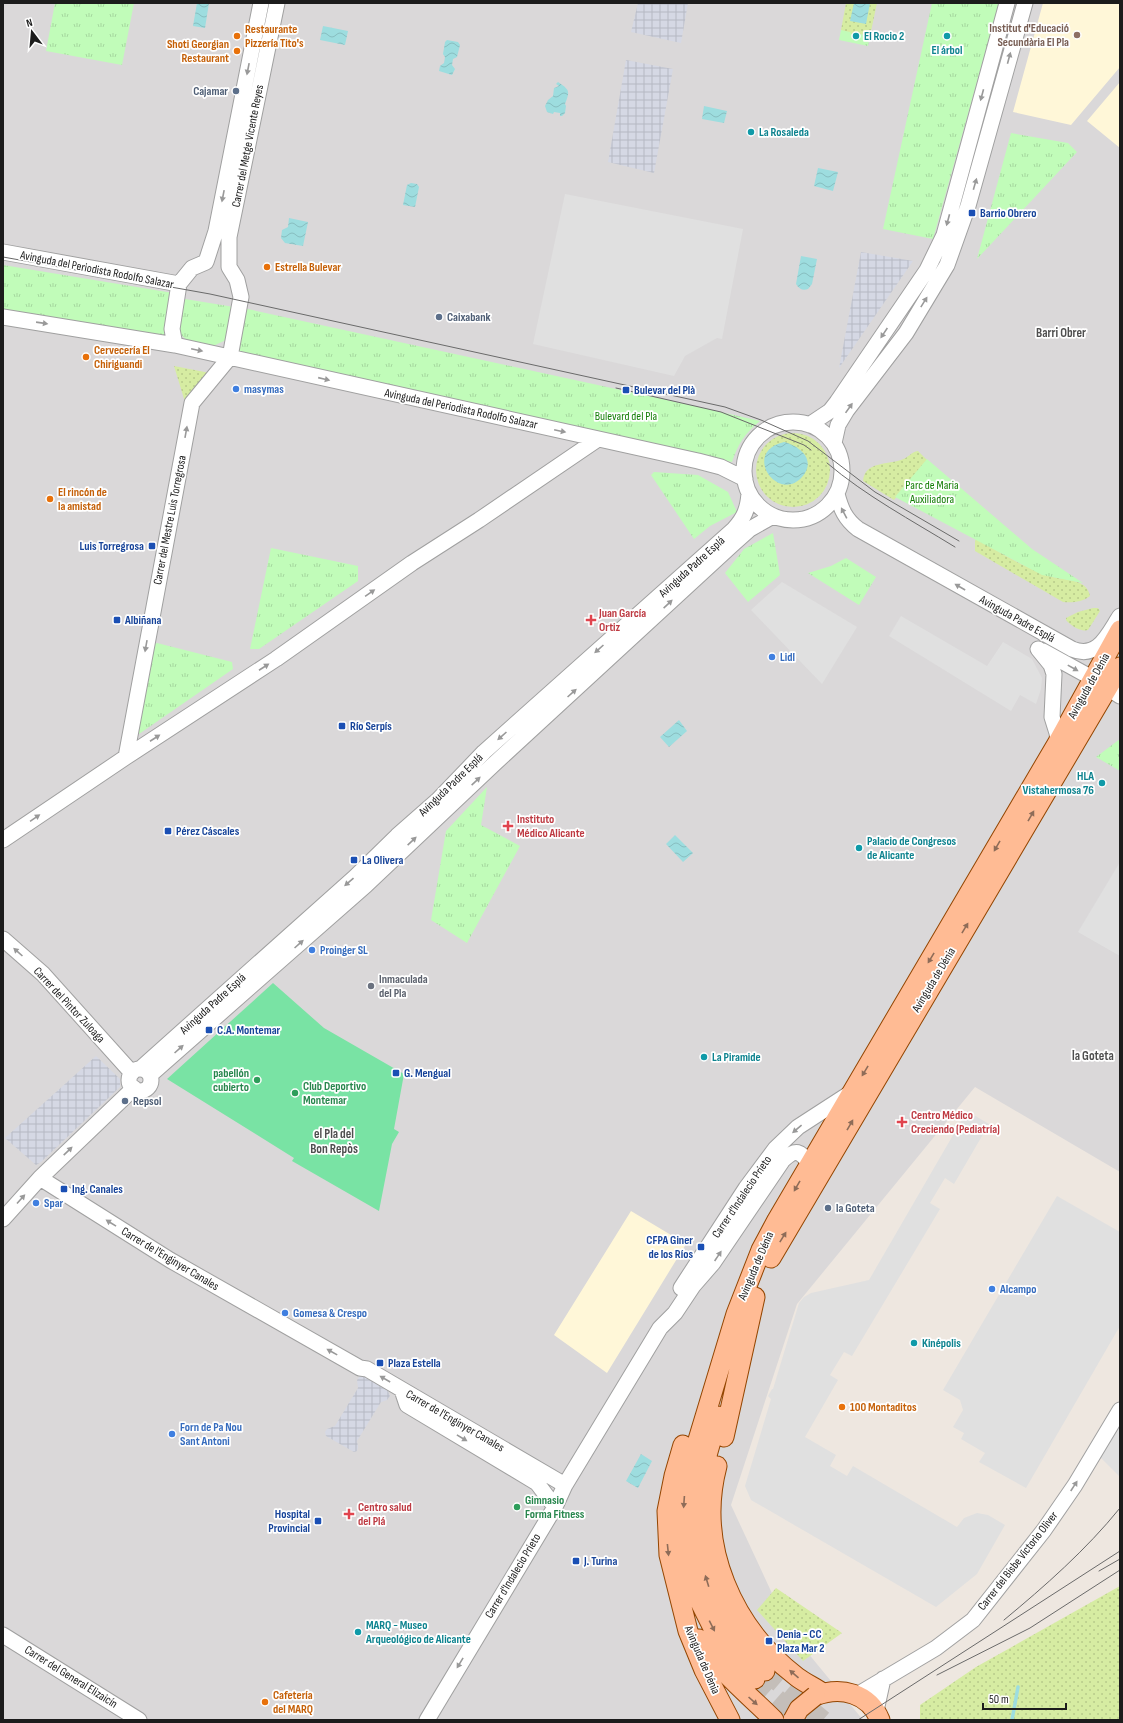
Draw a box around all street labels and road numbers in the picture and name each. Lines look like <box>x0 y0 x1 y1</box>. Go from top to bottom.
street label: Carrer del Metge Vicente Reyes <box>229 83 267 209</box>
street label: Avinguda del Periodista Rodolfo Salazar <box>18 248 176 292</box>
street label: Avinguda del Periodista Rodolfo Salazar <box>382 385 539 433</box>
street label: Carrer del Mestre Luis Torregrosa <box>150 454 190 586</box>
street label: Avinguda Padre Esplá <box>655 533 728 601</box>
street label: Avinguda Padre Esplá <box>976 592 1058 646</box>
street label: Avinguda de Dénia <box>1064 650 1113 722</box>
street label: Avinguda Padre Esplá <box>415 750 487 820</box>
street label: Avinguda de Dénia <box>908 945 959 1016</box>
street label: Carrer del Pintor Zuloaga <box>30 964 108 1046</box>
street label: Avinguda Padre Esplá <box>176 970 249 1038</box>
street label: Carrer d'Indalecio Prieto <box>709 1153 775 1241</box>
street label: Carrer de l'Enginyer Canales <box>118 1224 222 1294</box>
street label: Avinguda de Dénia <box>734 1229 777 1303</box>
street label: Carrer de l'Enginyer Canales <box>403 1387 507 1455</box>
street label: Carrer del Bisbe Victorio Oliver <box>975 1508 1062 1614</box>
street label: Carrer d'Indalecio Prieto <box>482 1531 544 1621</box>
street label: Avinguda de Dénia <box>680 1623 723 1697</box>
street label: Carrer del General Elizaicín <box>22 1642 120 1712</box>

